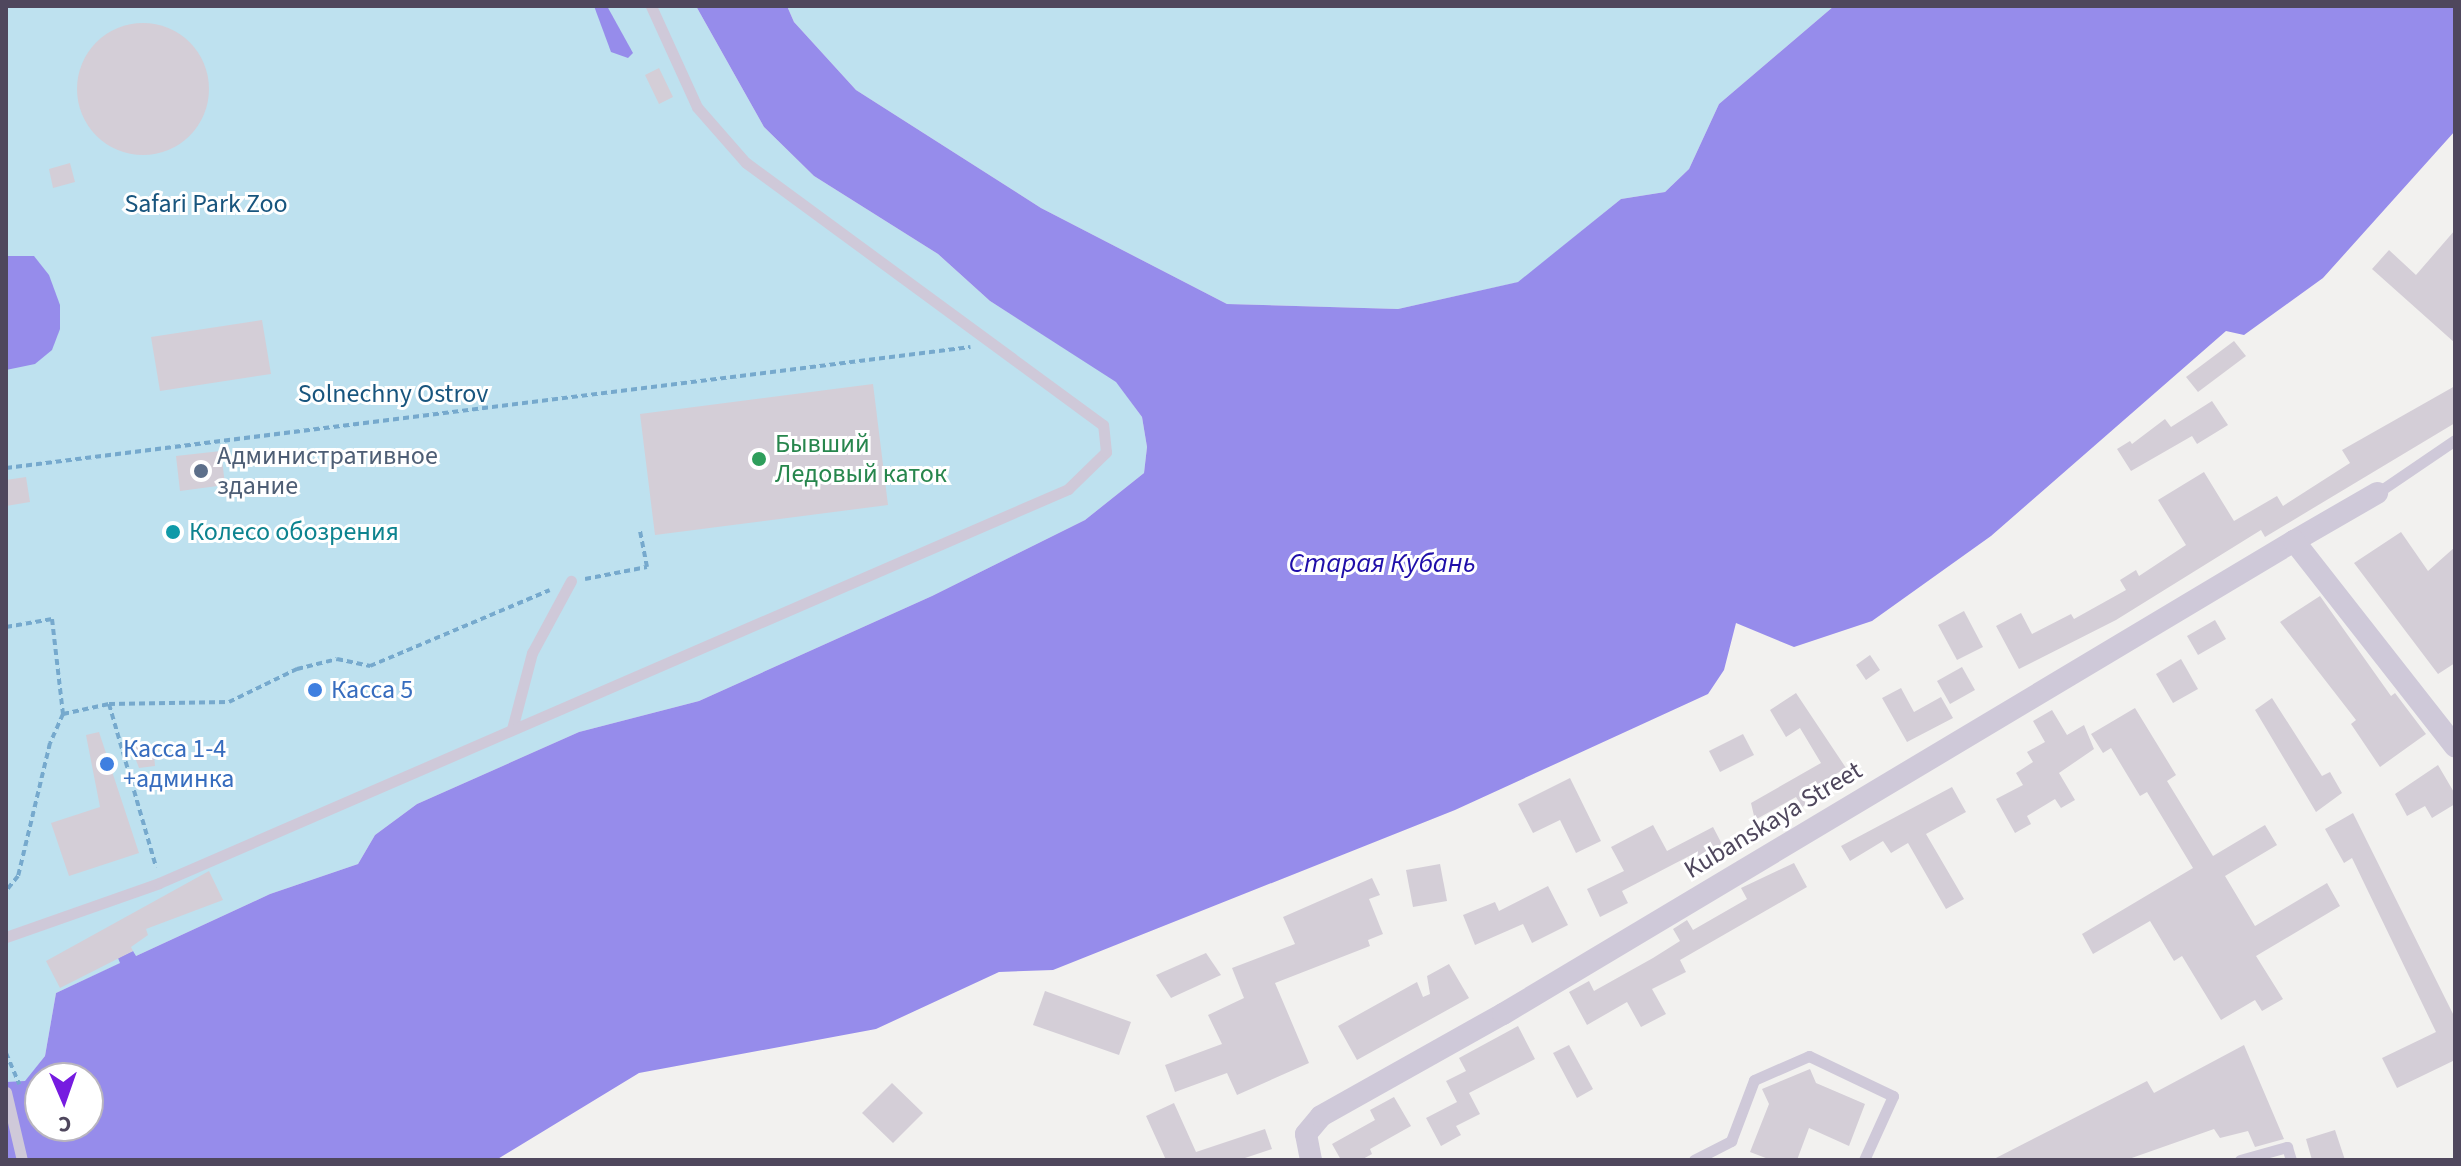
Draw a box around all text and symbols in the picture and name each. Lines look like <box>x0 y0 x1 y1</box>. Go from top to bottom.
park label: Safari Park Zoo <box>124 188 288 220</box>
park label: Solnechny Ostrov <box>298 378 488 410</box>
place label: Бывший Ледовый каток <box>775 428 947 490</box>
place label: Административное здание <box>217 440 438 502</box>
marker: Бывший Ледовый каток <box>750 450 768 468</box>
marker: Административное здание <box>192 462 210 480</box>
place label: Колесо обозрения <box>189 516 399 548</box>
marker: Колесо обозрения <box>164 523 182 541</box>
water label: Старая Кубань <box>1288 546 1476 580</box>
place label: Касса 5 <box>331 674 413 706</box>
marker: Касса 5 <box>306 681 324 699</box>
place label: Касса 1-4 +админка <box>123 733 234 794</box>
marker: Касса 1-4 +админка <box>98 755 116 773</box>
street label: Kubanskaya Street <box>1678 755 1868 885</box>
north arrow <box>24 1062 104 1142</box>
text: С <box>58 1108 72 1140</box>

